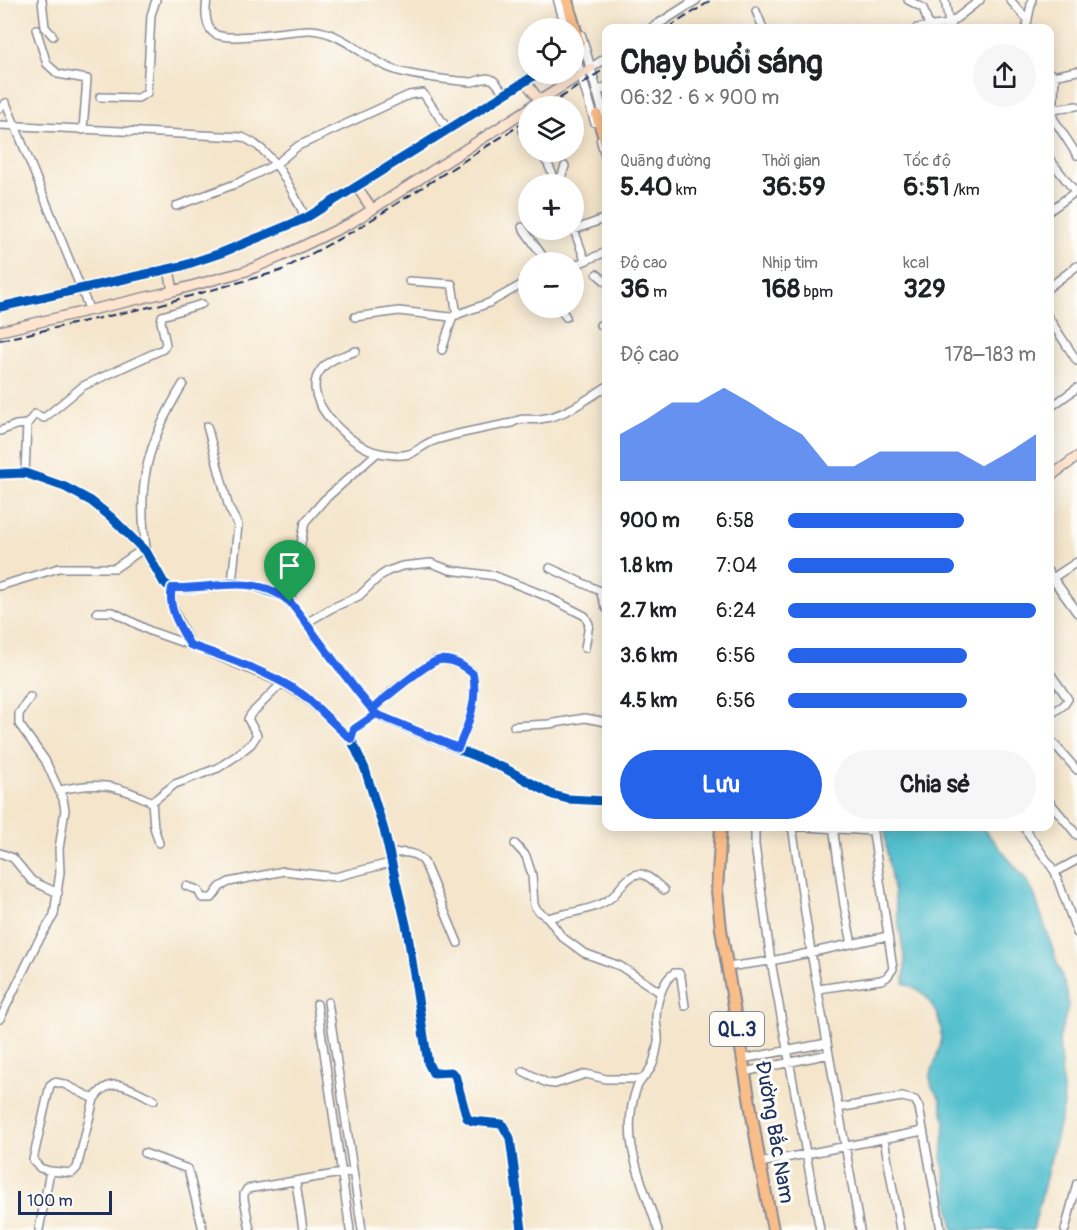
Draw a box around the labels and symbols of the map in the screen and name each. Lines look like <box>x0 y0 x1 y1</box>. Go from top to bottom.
pin <box>264 540 315 602</box>
road number: QL.3 <box>710 1012 764 1046</box>
street label: Đường Bắc Nam <box>749 1059 800 1206</box>
scale bar <box>18 1188 112 1216</box>

